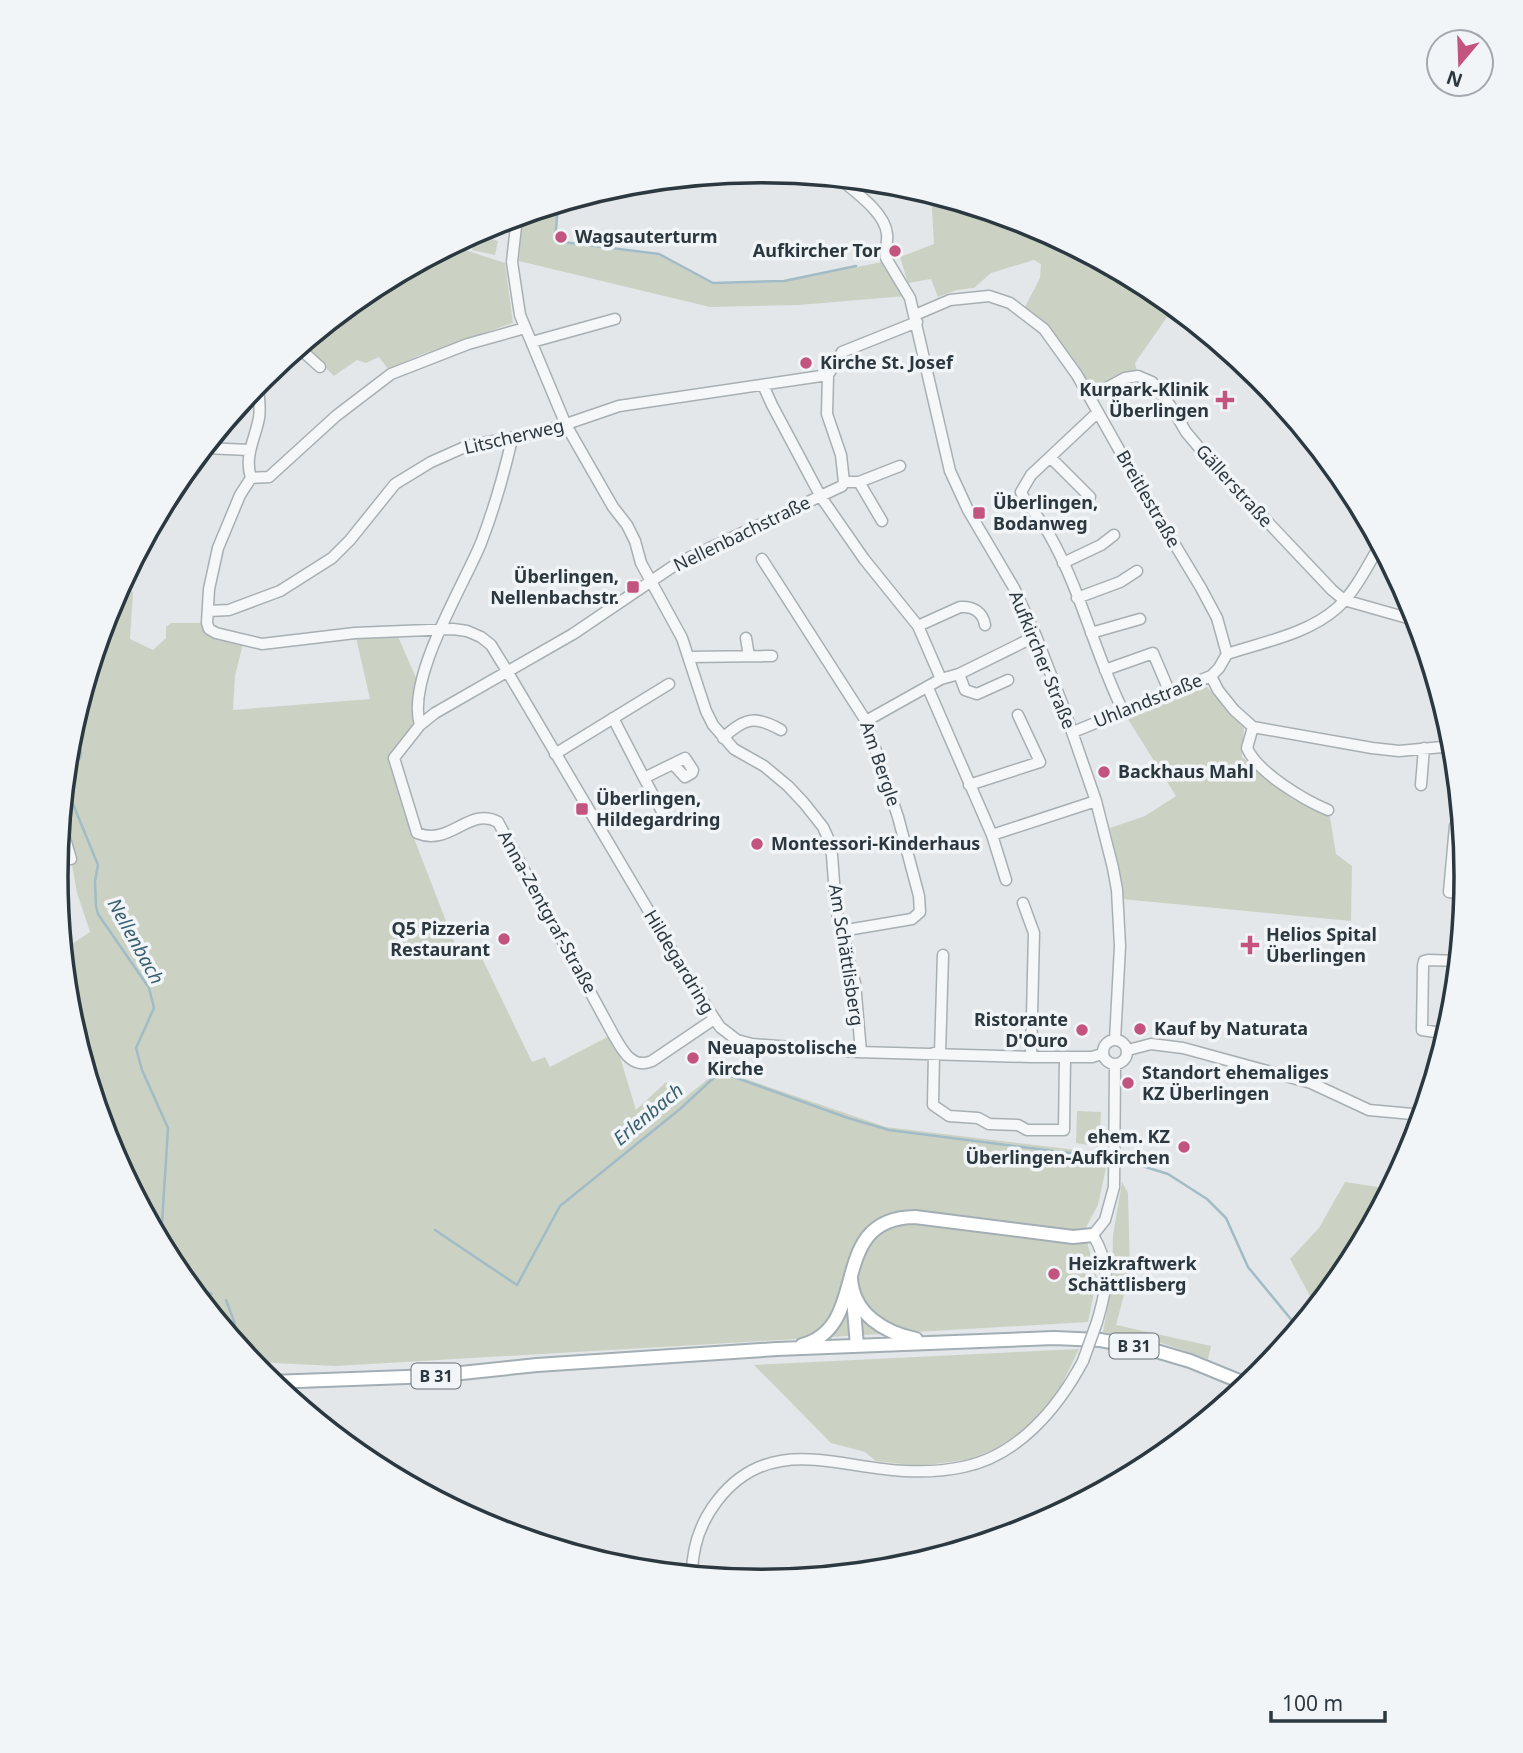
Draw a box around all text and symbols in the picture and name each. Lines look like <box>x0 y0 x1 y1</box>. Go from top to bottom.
north arrow <box>1425 28 1495 98</box>
text: N <box>1443 64 1466 94</box>
place label: Wagsauterturm <box>575 224 717 248</box>
marker: Wagsauterturm <box>553 229 569 245</box>
place label: Aufkircher Tor <box>753 238 881 262</box>
marker: Aufkircher Tor <box>887 243 903 259</box>
place label: Kirche St. Josef <box>820 350 954 374</box>
marker: Kirche St. Josef <box>798 355 814 371</box>
place label: Kurpark-Klinik Überlingen <box>1079 377 1210 422</box>
marker: Kurpark-Klinik Überlingen <box>1215 390 1235 410</box>
street label: Litscherweg <box>461 413 566 459</box>
street label: Gällerstraße <box>1191 439 1278 532</box>
street label: Breitlestraße <box>1111 445 1186 552</box>
street label: Nellenbachstraße <box>669 490 814 577</box>
place label: Überlingen, Bodanweg <box>993 490 1098 535</box>
marker: Überlingen, Bodanweg <box>971 505 987 521</box>
place label: Überlingen, Nellenbachstr. <box>490 564 619 609</box>
marker: Überlingen, Nellenbachstr. <box>625 579 641 595</box>
street label: Aufkircher Straße <box>1004 587 1082 732</box>
street label: Uhlandstraße <box>1090 667 1205 733</box>
street label: Am Bergle <box>855 718 907 809</box>
place label: Backhaus Mahl <box>1118 759 1254 783</box>
marker: Backhaus Mahl <box>1096 764 1112 780</box>
place label: Überlingen, Hildegardring <box>596 786 720 831</box>
marker: Überlingen, Hildegardring <box>574 801 590 817</box>
street label: Anna-Zentgraf-Straße <box>493 826 603 997</box>
place label: Montessori-Kinderhaus <box>771 831 980 855</box>
marker: Montessori-Kinderhaus <box>749 836 765 852</box>
street label: Am Schättlisberg <box>824 882 870 1027</box>
water label: Nellenbach <box>102 893 170 989</box>
street label: Hildegardring <box>639 905 720 1018</box>
place label: Q5 Pizzeria Restaurant <box>390 916 490 961</box>
place label: Helios Spital Überlingen <box>1266 922 1377 967</box>
marker: Q5 Pizzeria Restaurant <box>496 931 512 947</box>
marker: Helios Spital Überlingen <box>1240 935 1260 955</box>
place label: Ristorante D'Ouro <box>974 1007 1068 1052</box>
place label: Kauf by Naturata <box>1154 1016 1308 1040</box>
marker: Kauf by Naturata <box>1132 1021 1148 1037</box>
marker: Ristorante D'Ouro <box>1074 1022 1090 1038</box>
place label: Neuapostolische Kirche <box>707 1035 857 1080</box>
marker: Neuapostolische Kirche <box>685 1050 701 1066</box>
place label: Standort ehemaliges KZ Überlingen <box>1142 1060 1329 1105</box>
marker: Standort ehemaliges KZ Überlingen <box>1120 1075 1136 1091</box>
water label: Erlenbach <box>607 1077 689 1151</box>
place label: ehem. KZ Überlingen-Aufkirchen <box>965 1124 1170 1169</box>
marker: ehem. KZ Überlingen-Aufkirchen <box>1176 1139 1192 1155</box>
place label: Heizkraftwerk Schättlisberg <box>1068 1251 1197 1296</box>
marker: Heizkraftwerk Schättlisberg <box>1046 1266 1062 1282</box>
road number: B 31 <box>1110 1334 1158 1358</box>
road number: B 31 <box>412 1364 460 1388</box>
scale bar <box>1271 1680 1385 1724</box>
text: 100 m <box>1282 1689 1343 1717</box>

